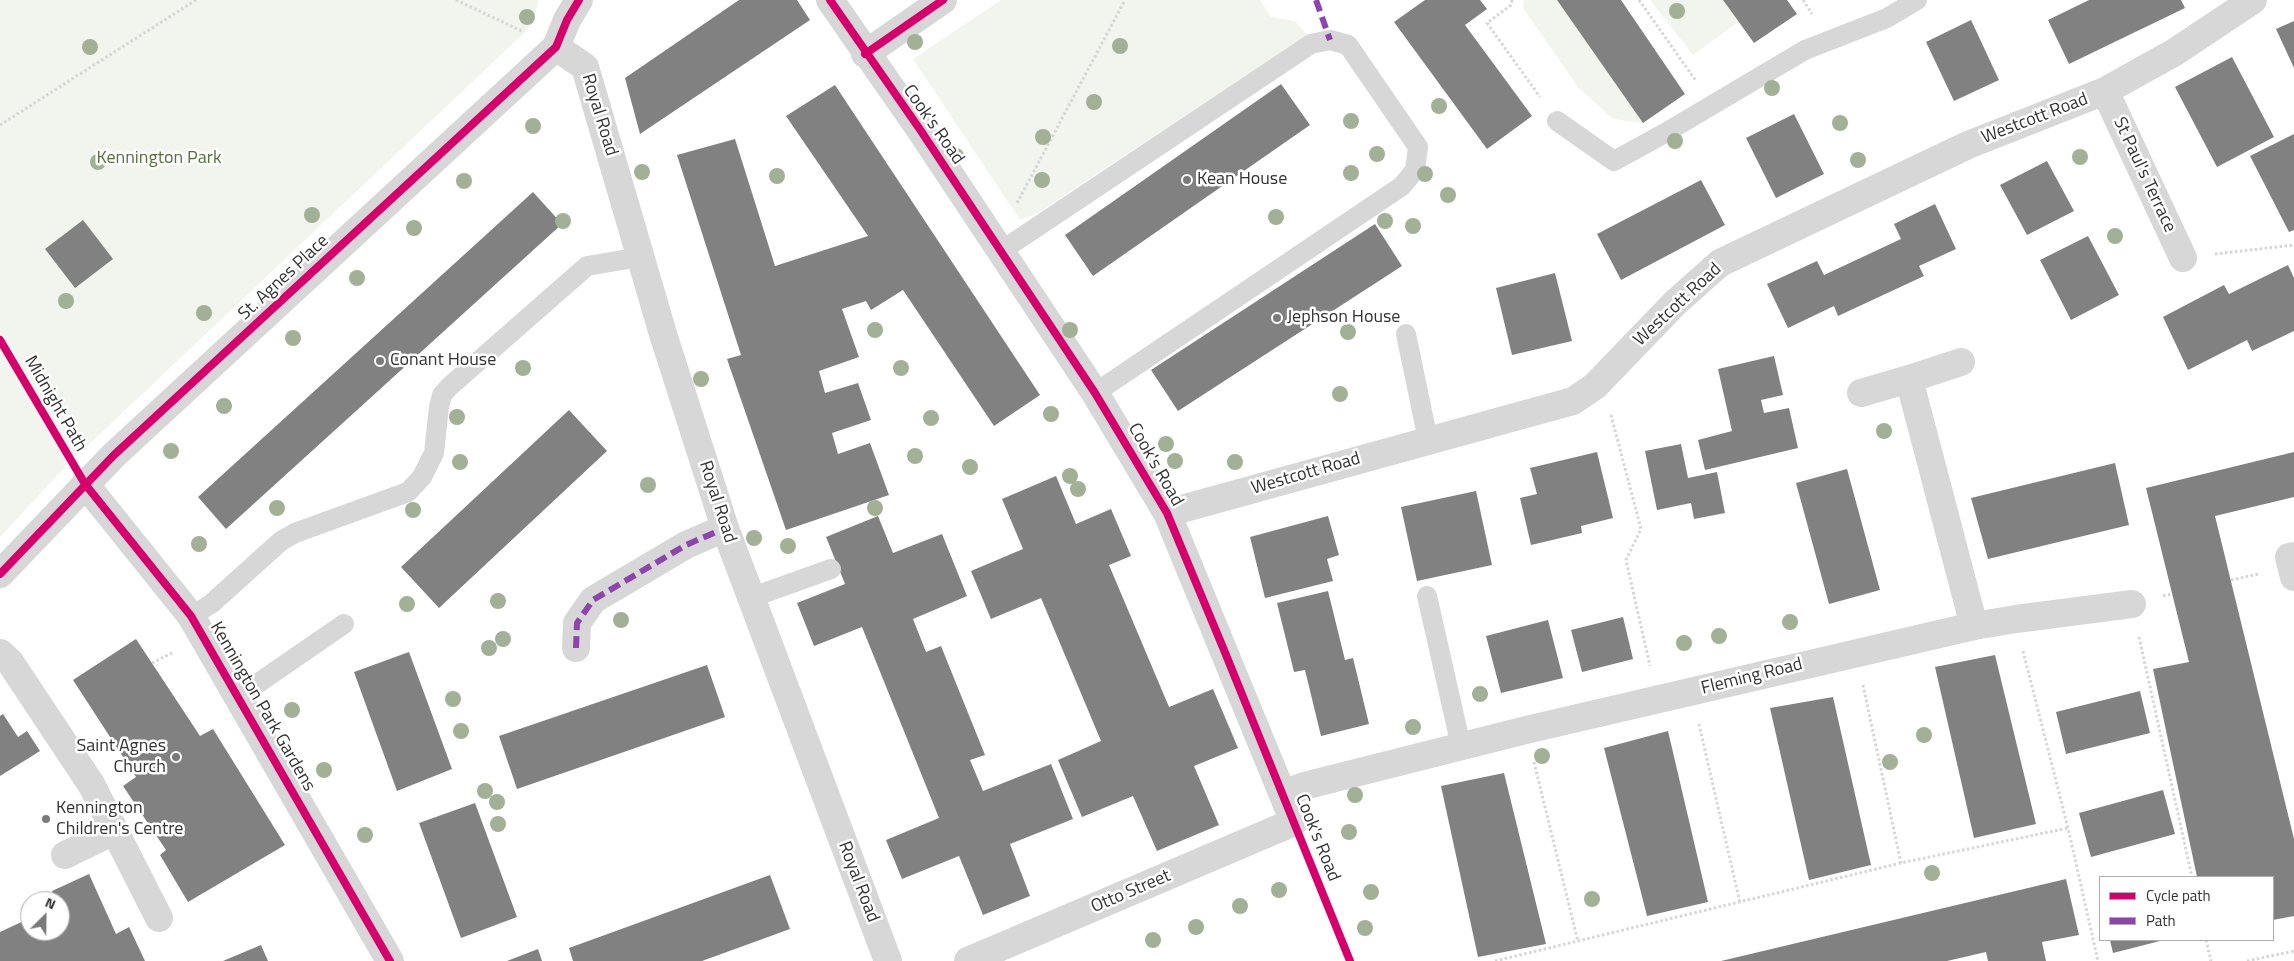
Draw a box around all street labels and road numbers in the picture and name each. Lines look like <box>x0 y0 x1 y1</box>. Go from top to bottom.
street label: Royal Road <box>576 71 622 159</box>
street label: Cook's Road <box>898 81 968 169</box>
street label: Westcott Road <box>1979 89 2091 149</box>
street label: St Paul's Terrace <box>2108 114 2180 236</box>
street label: St. Agnes Place <box>234 231 334 325</box>
street label: Westcott Road <box>1630 259 1726 351</box>
street label: Midnight Path <box>19 352 91 456</box>
street label: Cook's Road <box>1123 420 1187 510</box>
street label: Westcott Road <box>1249 448 1363 500</box>
street label: Royal Road <box>694 458 740 546</box>
street label: Kennington Park Gardens <box>205 619 319 795</box>
street label: Fleming Road <box>1699 654 1805 700</box>
street label: Cook's Road <box>1290 791 1344 885</box>
street label: Royal Road <box>833 839 883 925</box>
street label: Otto Street <box>1088 866 1174 918</box>

